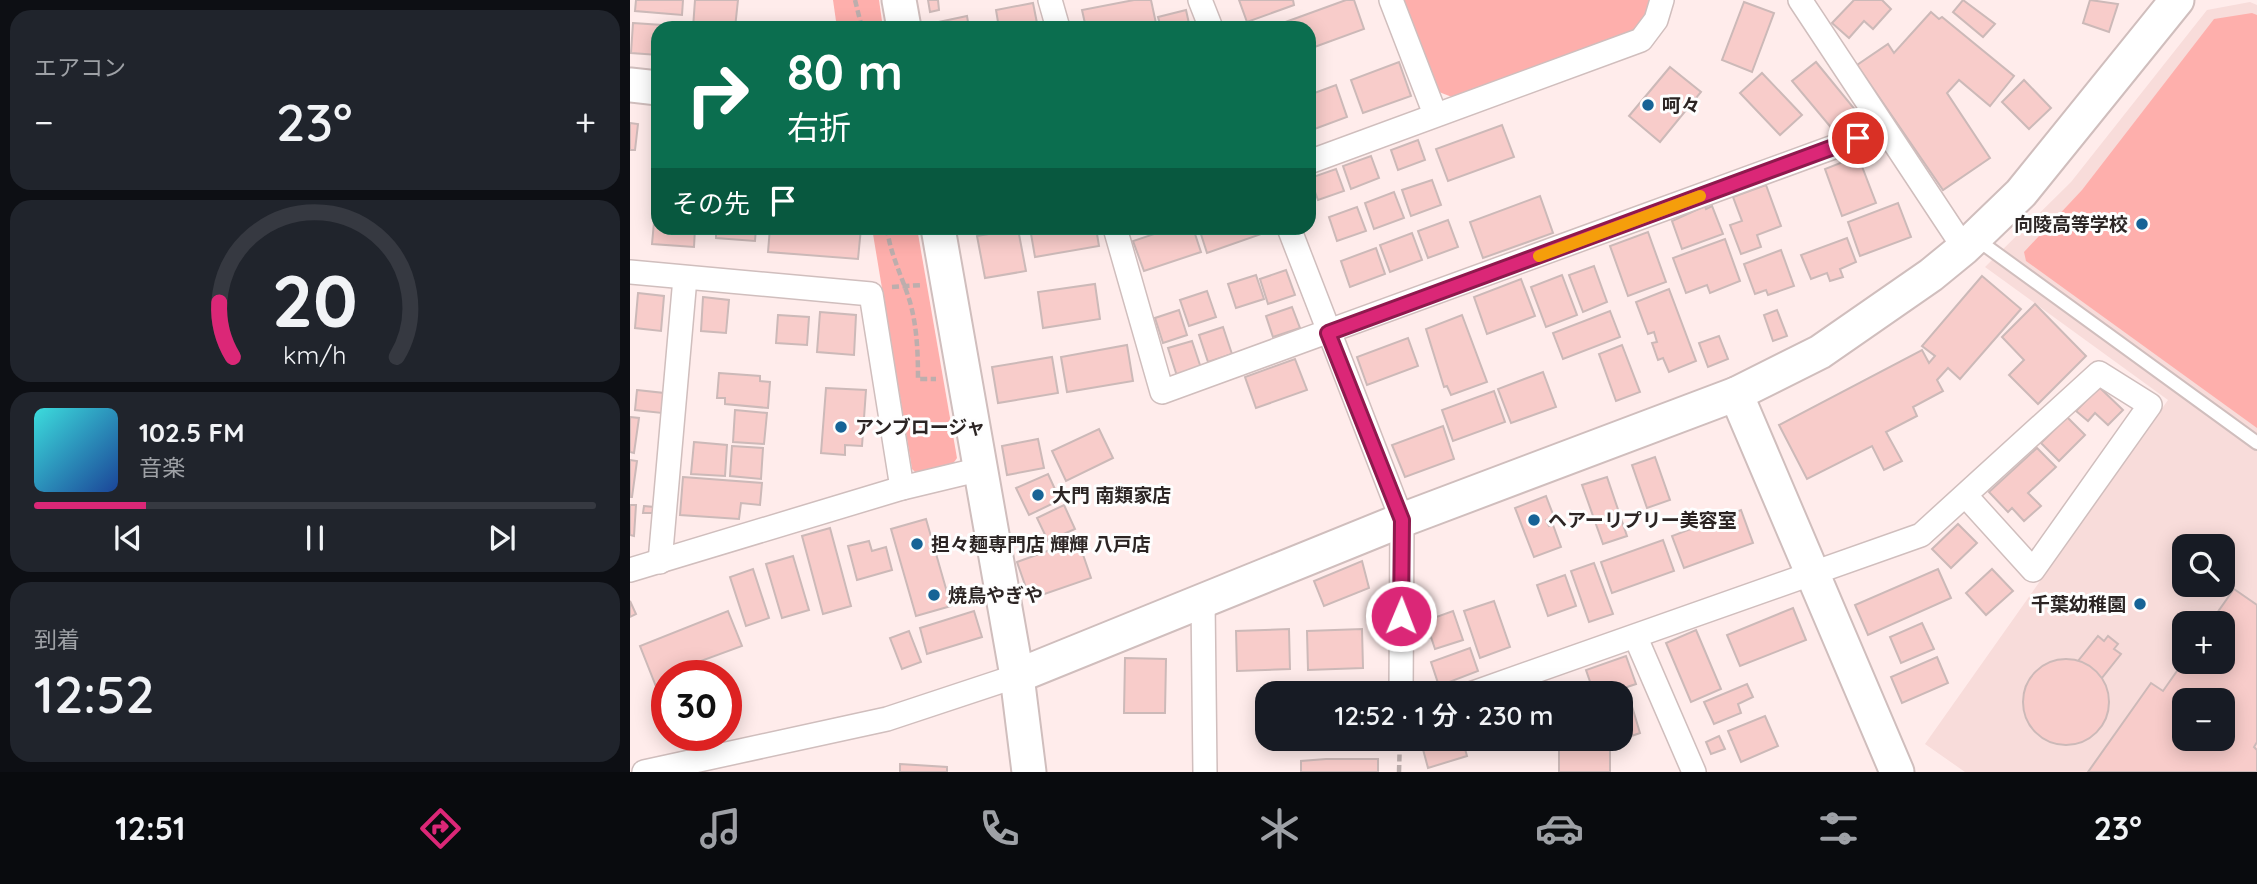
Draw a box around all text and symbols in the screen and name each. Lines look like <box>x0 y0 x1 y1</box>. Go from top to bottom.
text: 80 m <box>787 41 903 102</box>
icon: right <box>672 49 763 140</box>
text: エアコン <box>34 53 126 82</box>
text: 23° <box>276 89 352 154</box>
place label: 呵々 <box>1662 93 1700 117</box>
marker: 呵々 <box>1640 97 1656 113</box>
text: − <box>34 98 54 146</box>
text: + <box>575 98 596 146</box>
text: 右折 <box>787 107 851 147</box>
pin <box>1828 108 1888 168</box>
icon: arrive <box>1839 119 1877 157</box>
icon: arrive <box>764 182 802 220</box>
text: その先 <box>672 187 750 220</box>
place label: 向陵高等学校 <box>2014 212 2128 236</box>
marker: 向陵高等学校 <box>2134 216 2150 232</box>
text: 20 <box>272 254 358 345</box>
text: km/h <box>283 339 347 370</box>
place label: アンブロージャ <box>855 415 985 439</box>
text: 102.5 FM <box>139 416 245 449</box>
marker: アンブロージャ <box>833 419 849 435</box>
text: 音楽 <box>139 453 185 482</box>
place label: 大門 南類家店 <box>1052 483 1171 507</box>
marker: 大門 南類家店 <box>1030 487 1046 503</box>
place label: ヘアーリプリー美容室 <box>1548 508 1737 532</box>
marker: ヘアーリプリー美容室 <box>1526 512 1542 528</box>
icon: previous <box>109 519 147 557</box>
icon: pause <box>296 519 334 557</box>
icon: next <box>483 519 521 557</box>
place label: 担々麺専門店 輝輝 八戸店 <box>931 532 1151 556</box>
map controls <box>2172 534 2235 751</box>
button: search <box>2172 534 2235 597</box>
marker: 担々麺専門店 輝輝 八戸店 <box>909 536 925 552</box>
position arrow <box>1364 579 1438 653</box>
place label: 焼鳥やぎや <box>948 583 1043 607</box>
marker: 焼鳥やぎや <box>926 587 942 603</box>
place label: 千葉幼稚園 <box>2031 592 2126 616</box>
marker: 千葉幼稚園 <box>2132 596 2148 612</box>
button: + <box>2172 611 2235 674</box>
text: 到着 <box>34 625 80 654</box>
speed limit sign: 30 <box>651 660 742 751</box>
text: 12:52 <box>34 661 155 726</box>
button: − <box>2172 688 2235 751</box>
text: 12:52 · 1 分 · 230 m <box>1335 699 1553 732</box>
icon: directions <box>416 804 465 853</box>
icon: music <box>696 804 745 853</box>
icon: phone <box>975 804 1024 853</box>
icon: climate <box>1255 804 1304 853</box>
icon: car <box>1535 804 1584 853</box>
icon: filters <box>1814 804 1863 853</box>
text: 12:51 <box>115 808 186 848</box>
text: 23° <box>2094 808 2142 848</box>

